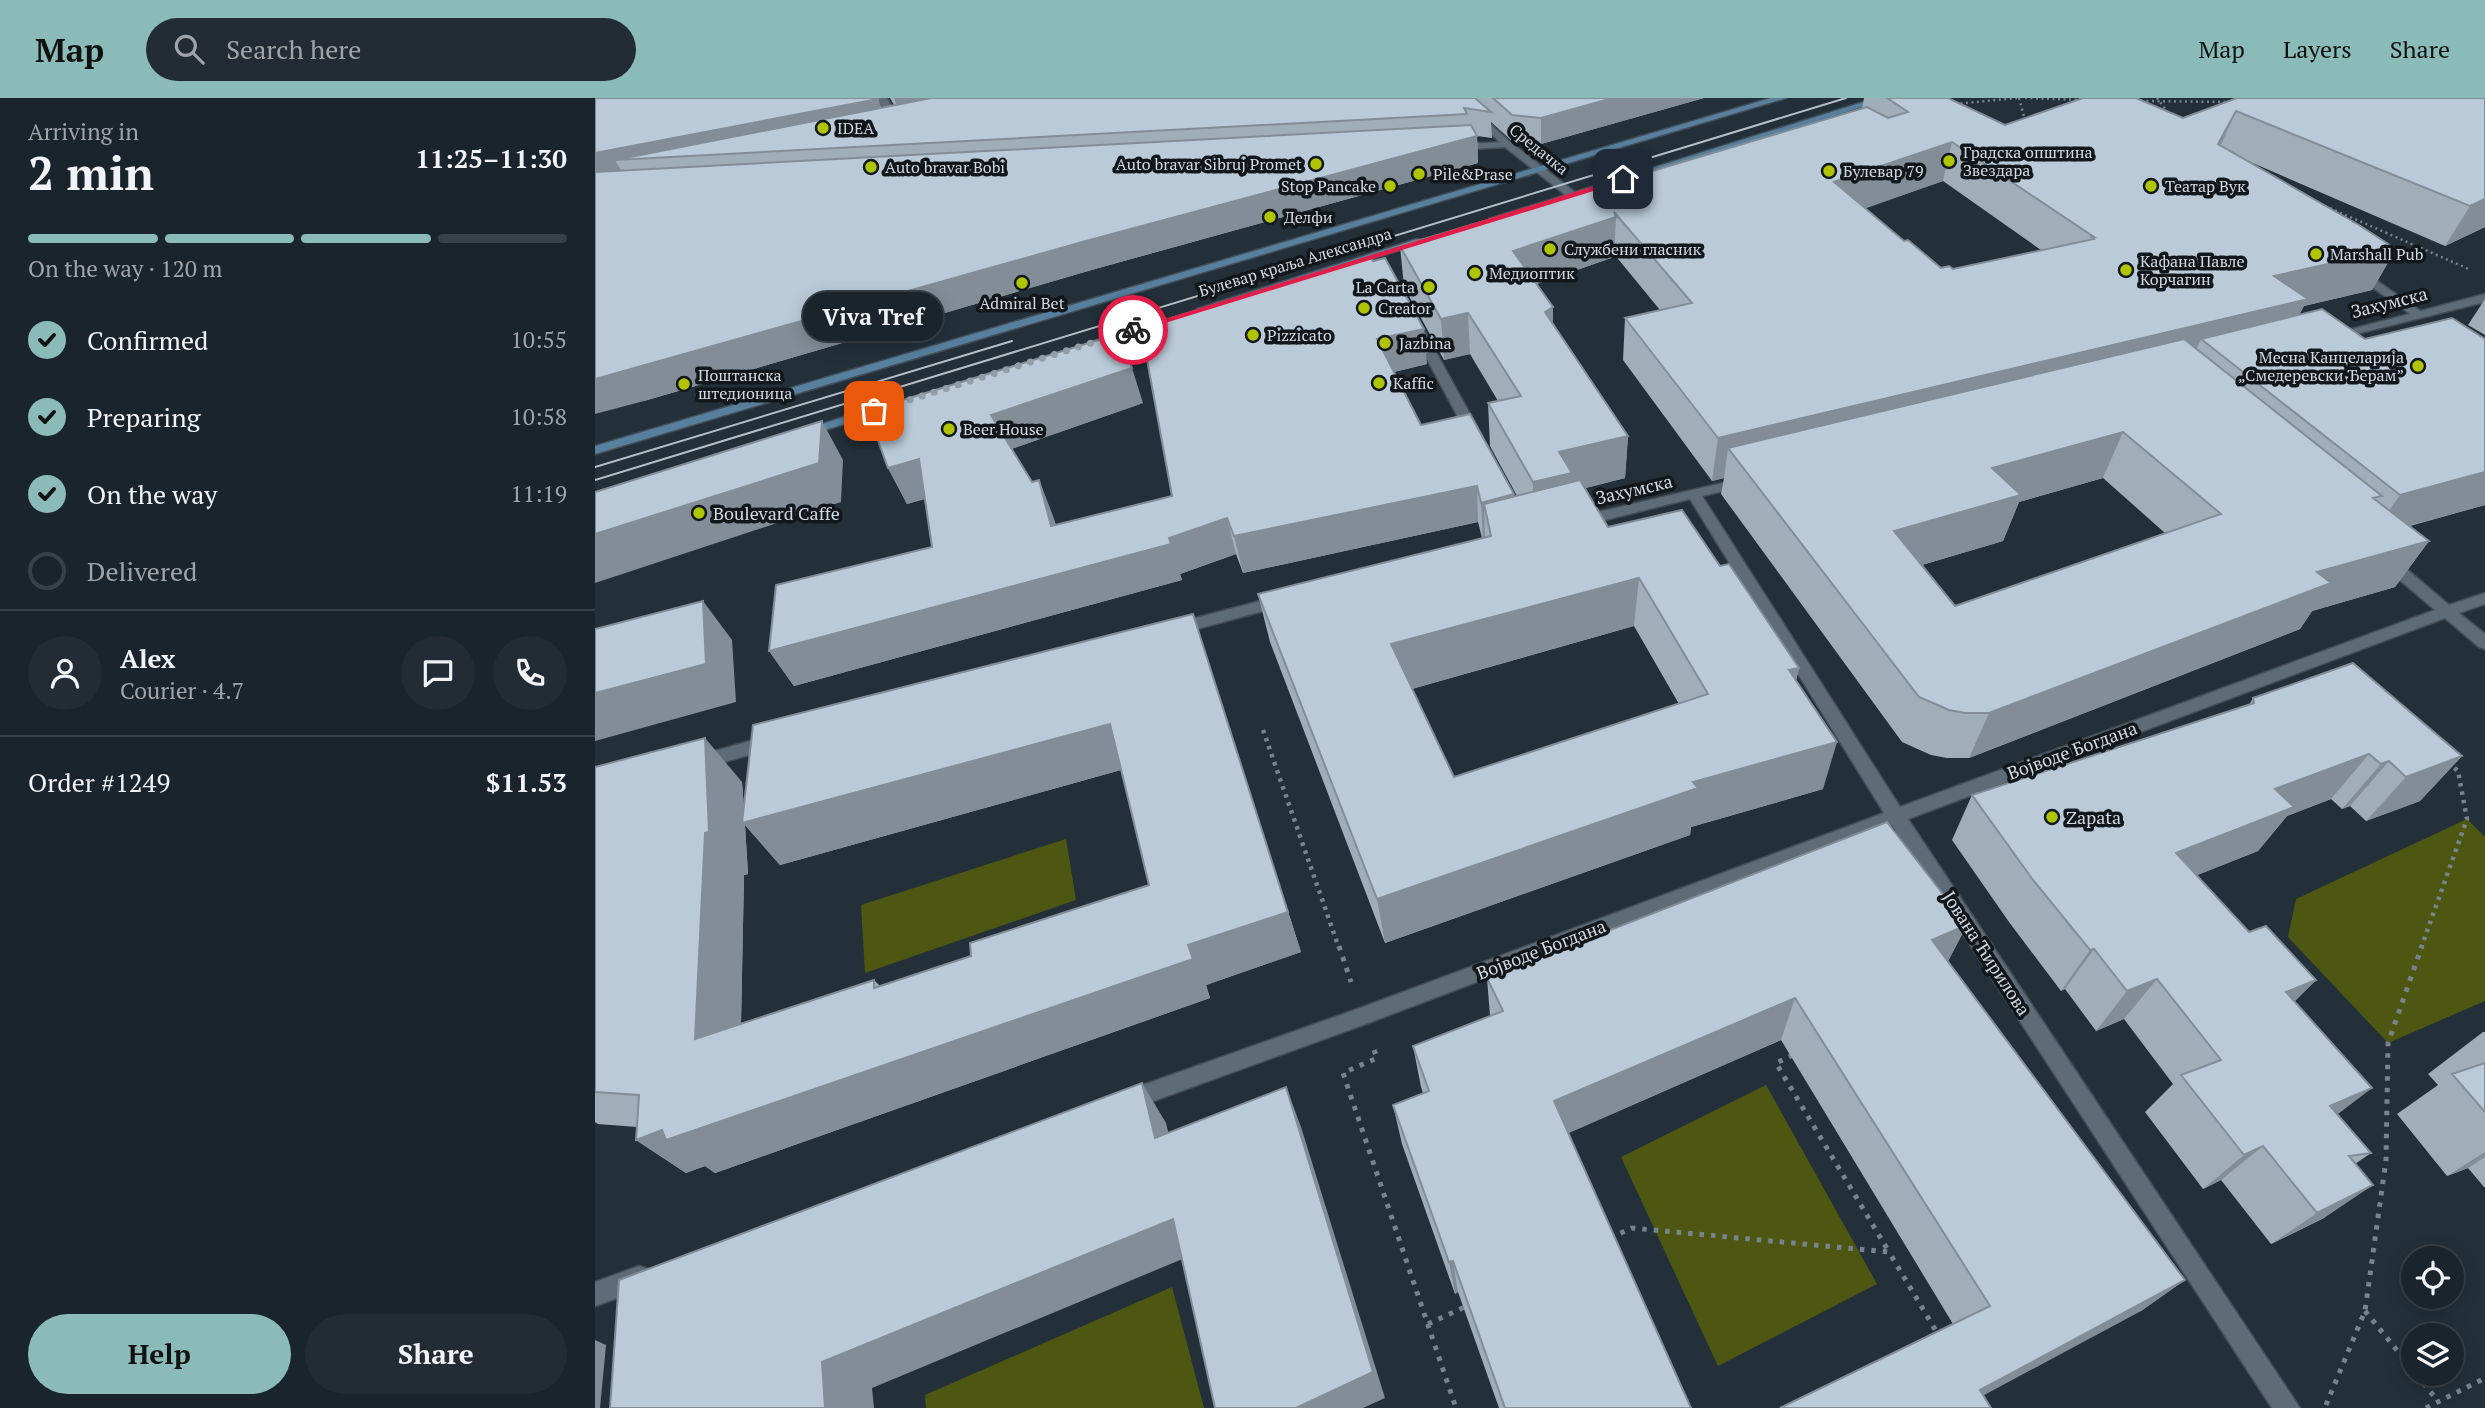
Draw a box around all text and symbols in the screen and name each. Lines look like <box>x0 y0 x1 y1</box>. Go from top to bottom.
search box <box>146 18 636 81</box>
text: Map <box>35 28 104 71</box>
icon: search <box>170 30 208 68</box>
text: Search here <box>226 32 361 66</box>
text: Map <box>2198 33 2245 65</box>
text: Layers <box>2283 33 2352 65</box>
text: Share <box>2390 33 2450 65</box>
text: Arriving in <box>28 116 139 147</box>
place label: IDEA <box>837 117 874 139</box>
street label: Средачка <box>1505 118 1573 180</box>
marker: IDEA <box>815 120 831 136</box>
text: 11:25–11:30 <box>415 141 567 175</box>
place label: Градска општина Звездара <box>1963 141 2093 181</box>
text: 2 min <box>28 142 154 203</box>
pin <box>1593 149 1653 209</box>
place label: Auto bravar Sibruj Promet <box>1116 153 1302 175</box>
marker: Градска општина Звездара <box>1941 153 1957 169</box>
place label: Auto bravar Bobi <box>885 156 1005 178</box>
marker: Auto bravar Sibruj Promet <box>1308 156 1324 172</box>
marker: Auto bravar Bobi <box>863 159 879 175</box>
icon: home <box>1604 160 1642 198</box>
place label: Булевар 79 <box>1843 160 1924 182</box>
place label: Pile&Prase <box>1433 163 1513 185</box>
marker: Булевар 79 <box>1821 163 1837 179</box>
marker: Pile&Prase <box>1411 166 1427 182</box>
place label: Stop Pancake <box>1281 175 1376 197</box>
place label: Театар Вук <box>2165 175 2246 197</box>
marker: Stop Pancake <box>1382 178 1398 194</box>
marker: Театар Вук <box>2143 178 2159 194</box>
place label: Делфи <box>1284 206 1333 228</box>
marker: Делфи <box>1262 209 1278 225</box>
street label: Булевар краља Александра <box>1196 222 1394 302</box>
place label: Службени гласник <box>1564 238 1702 260</box>
marker: Службени гласник <box>1542 241 1558 257</box>
place label: Marshall Pub <box>2330 243 2424 265</box>
marker: Marshall Pub <box>2308 246 2324 262</box>
place label: Кафана Павле Корчагин <box>2140 250 2245 290</box>
text: On the way · 120 m <box>28 253 222 284</box>
place label: Медиоптик <box>1489 262 1575 284</box>
marker: Кафана Павле Корчагин <box>2118 262 2134 278</box>
marker: Медиоптик <box>1467 265 1483 281</box>
marker: Admiral Bet <box>1014 275 1030 291</box>
place label: La Carta <box>1356 276 1415 298</box>
marker: La Carta <box>1421 279 1437 295</box>
street label: Захумска <box>2348 281 2430 323</box>
callout: Viva Tref <box>804 292 944 341</box>
place label: Admiral Bet <box>979 292 1065 314</box>
courier <box>1098 295 1168 365</box>
place label: Creator <box>1378 297 1432 319</box>
marker: Creator <box>1356 300 1372 316</box>
text: Viva Tref <box>822 301 924 332</box>
icon: bike <box>1114 311 1152 349</box>
icon: check <box>28 321 66 359</box>
text: Confirmed <box>87 323 208 357</box>
text: 10:55 <box>510 324 567 355</box>
place label: Pizzicato <box>1267 324 1332 346</box>
marker: Pizzicato <box>1245 327 1261 343</box>
place label: Jazbina <box>1399 332 1451 354</box>
marker: Jazbina <box>1377 335 1393 351</box>
place label: Месна Канцеларија „Смедеревски Ђерам” <box>2238 346 2404 386</box>
marker: Месна Канцеларија „Смедеревски Ђерам” <box>2410 358 2426 374</box>
place label: Поштанска штедионица <box>698 364 792 404</box>
place label: Kaffic <box>1393 372 1434 394</box>
marker: Kaffic <box>1371 375 1387 391</box>
marker: Поштанска штедионица <box>676 376 692 392</box>
pin <box>844 381 904 441</box>
icon: bag <box>855 392 893 430</box>
icon: check <box>28 398 66 436</box>
text: Preparing <box>87 400 200 434</box>
text: 10:58 <box>510 401 567 432</box>
place label: Beer House <box>963 418 1044 440</box>
marker: Beer House <box>941 421 957 437</box>
street label: Захумска <box>1593 469 1675 509</box>
icon: check <box>28 475 66 513</box>
text: On the way <box>87 477 218 511</box>
text: 11:19 <box>510 478 567 509</box>
place label: Boulevard Caffe <box>713 501 840 525</box>
marker: Boulevard Caffe <box>691 505 707 521</box>
text: Delivered <box>87 554 197 588</box>
button: person <box>28 636 102 710</box>
button: chat <box>401 636 475 710</box>
button: phone <box>493 636 567 710</box>
text: Alex <box>120 641 176 675</box>
text: Courier · 4.7 <box>120 675 244 706</box>
street label: Војводе Богдана <box>2004 715 2140 785</box>
text: Order #1249 <box>28 765 170 799</box>
text: $11.53 <box>486 765 567 799</box>
place label: Zapata <box>2066 805 2121 829</box>
marker: Zapata <box>2044 809 2060 825</box>
street label: Јована Ћирилова <box>1938 886 2036 1020</box>
street label: Војводе Богдана <box>1473 913 1609 985</box>
map controls <box>2401 1246 2464 1386</box>
button: locate <box>2401 1246 2464 1309</box>
button: Help <box>28 1314 291 1394</box>
button: Share <box>305 1314 567 1394</box>
button: layers <box>2401 1323 2464 1386</box>

